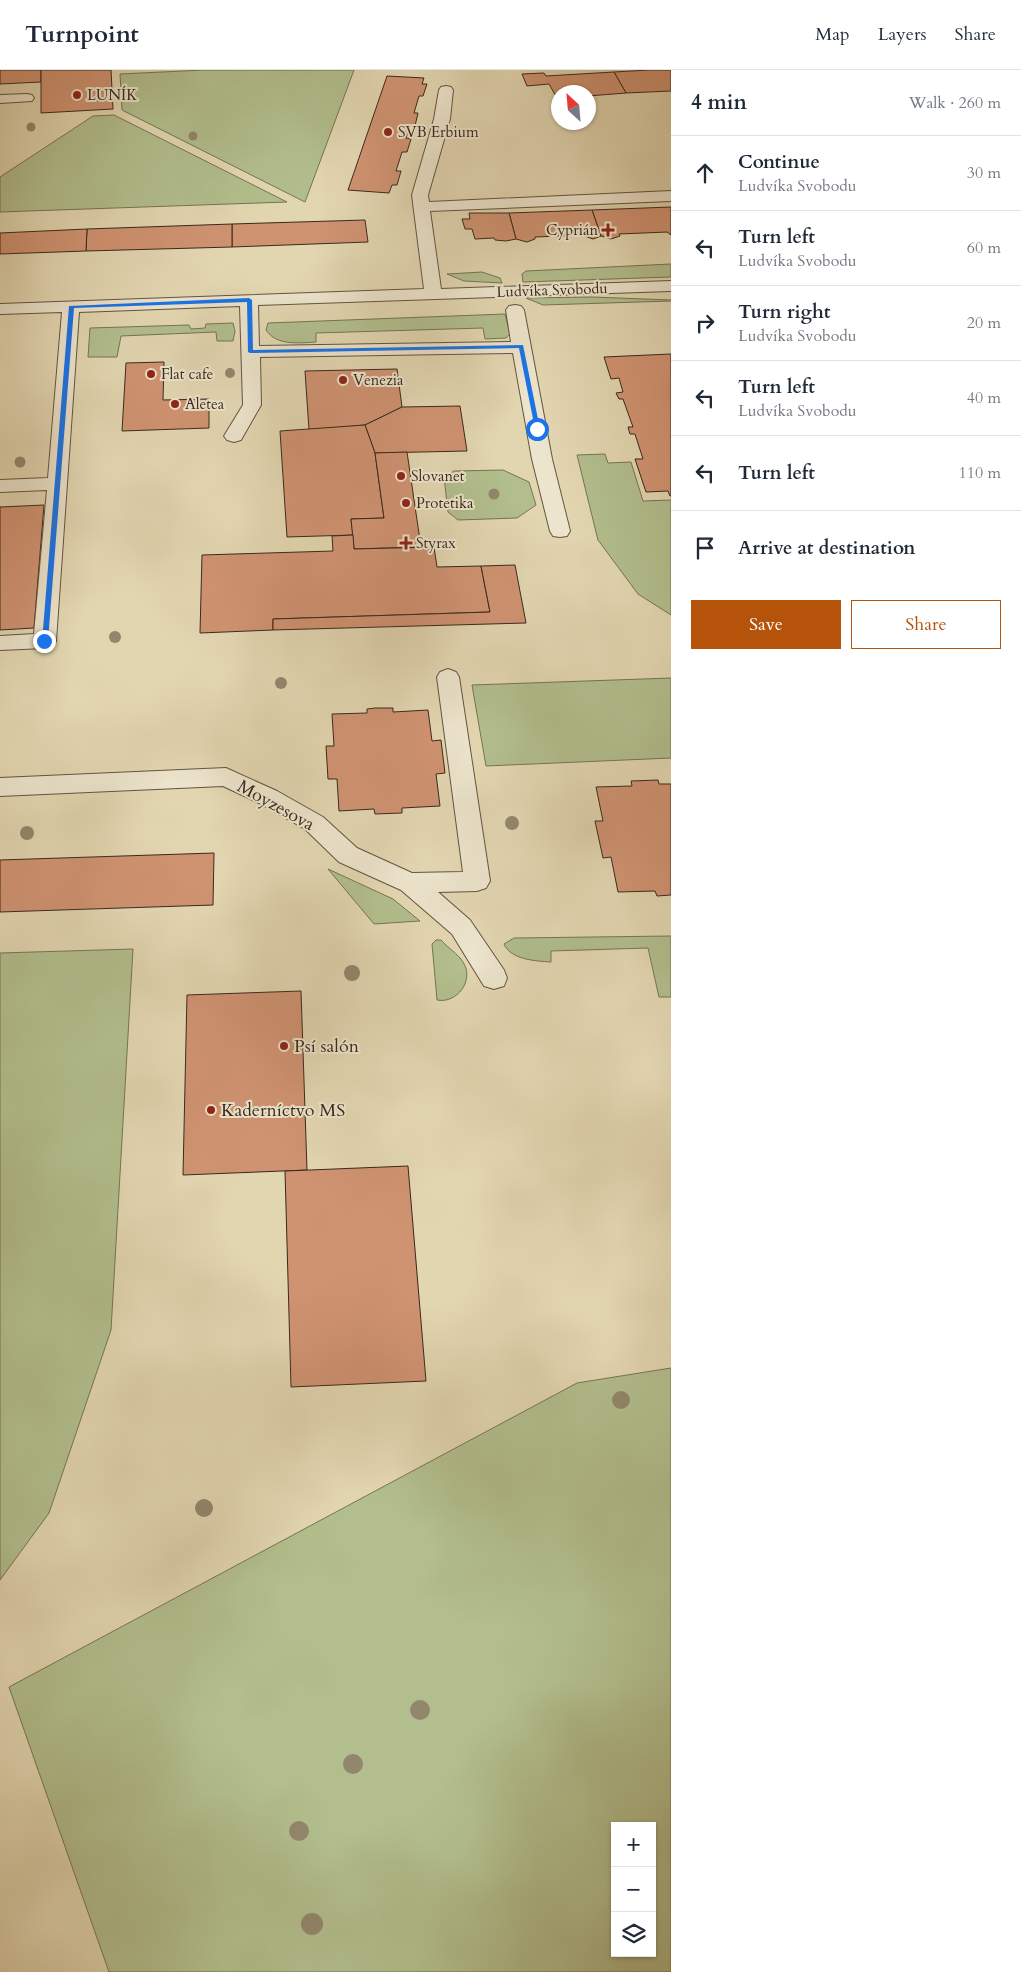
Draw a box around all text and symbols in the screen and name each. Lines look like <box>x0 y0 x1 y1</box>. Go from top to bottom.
text: Turnpoint <box>25 18 139 51</box>
text: Map <box>815 22 850 47</box>
text: Layers <box>878 22 927 47</box>
text: Share <box>955 22 996 47</box>
place label: LUNÍK <box>87 85 138 105</box>
north arrow <box>551 85 596 130</box>
text: 4 min <box>691 88 747 117</box>
marker: LUNÍK <box>71 89 83 101</box>
text: Walk · 260 m <box>909 92 1001 114</box>
place label: SVB Erbium <box>398 122 479 142</box>
marker: SVB Erbium <box>382 126 394 138</box>
text: Continue <box>738 149 820 175</box>
icon: ahead <box>691 159 719 187</box>
text: 30 m <box>967 162 1001 184</box>
text: Ludvíka Svobodu <box>738 175 857 197</box>
place label: Cyprián <box>546 220 598 240</box>
marker: Cyprián <box>602 224 614 236</box>
text: Turn left <box>738 224 815 250</box>
icon: left <box>691 234 719 262</box>
text: 60 m <box>967 237 1001 259</box>
text: Ludvíka Svobodu <box>738 250 857 272</box>
street label: Ludvíka Svobodu <box>496 278 608 302</box>
text: Turn right <box>738 299 830 325</box>
icon: right <box>691 309 719 337</box>
text: 20 m <box>967 312 1001 334</box>
text: Ludvíka Svobodu <box>738 325 857 347</box>
place label: Flat cafe <box>161 364 214 384</box>
marker: Flat cafe <box>145 368 157 380</box>
place label: Venezia <box>353 370 404 390</box>
marker: Venezia <box>337 374 349 386</box>
text: Turn left <box>738 374 815 400</box>
icon: left <box>691 384 719 412</box>
text: 40 m <box>967 387 1001 409</box>
place label: Aletea <box>185 394 225 414</box>
marker: Aletea <box>169 398 181 410</box>
text: Ludvíka Svobodu <box>738 400 857 422</box>
route start <box>526 418 549 441</box>
icon: left <box>691 459 719 487</box>
text: Turn left <box>738 460 815 486</box>
text: 110 m <box>959 462 1001 484</box>
place label: Slovanet <box>411 466 465 486</box>
marker: Slovanet <box>395 470 407 482</box>
place label: Protetika <box>416 493 474 513</box>
marker: Protetika <box>400 497 412 509</box>
place label: Styrax <box>416 533 456 553</box>
icon: arrive <box>691 534 719 562</box>
text: Arrive at destination <box>738 535 915 561</box>
marker: Styrax <box>400 537 412 549</box>
button: Save <box>691 600 841 649</box>
button: Share <box>851 600 1001 649</box>
route end <box>33 630 56 653</box>
street label: Moyzesova <box>233 774 319 837</box>
place label: Psí salón <box>294 1034 360 1059</box>
marker: Psí salón <box>278 1040 290 1052</box>
place label: Kaderníctvo MS <box>221 1098 345 1123</box>
marker: Kaderníctvo MS <box>205 1104 217 1116</box>
map controls <box>611 1822 656 1957</box>
button: + <box>611 1822 656 1867</box>
button: − <box>611 1867 656 1912</box>
button: layers <box>611 1912 656 1957</box>

